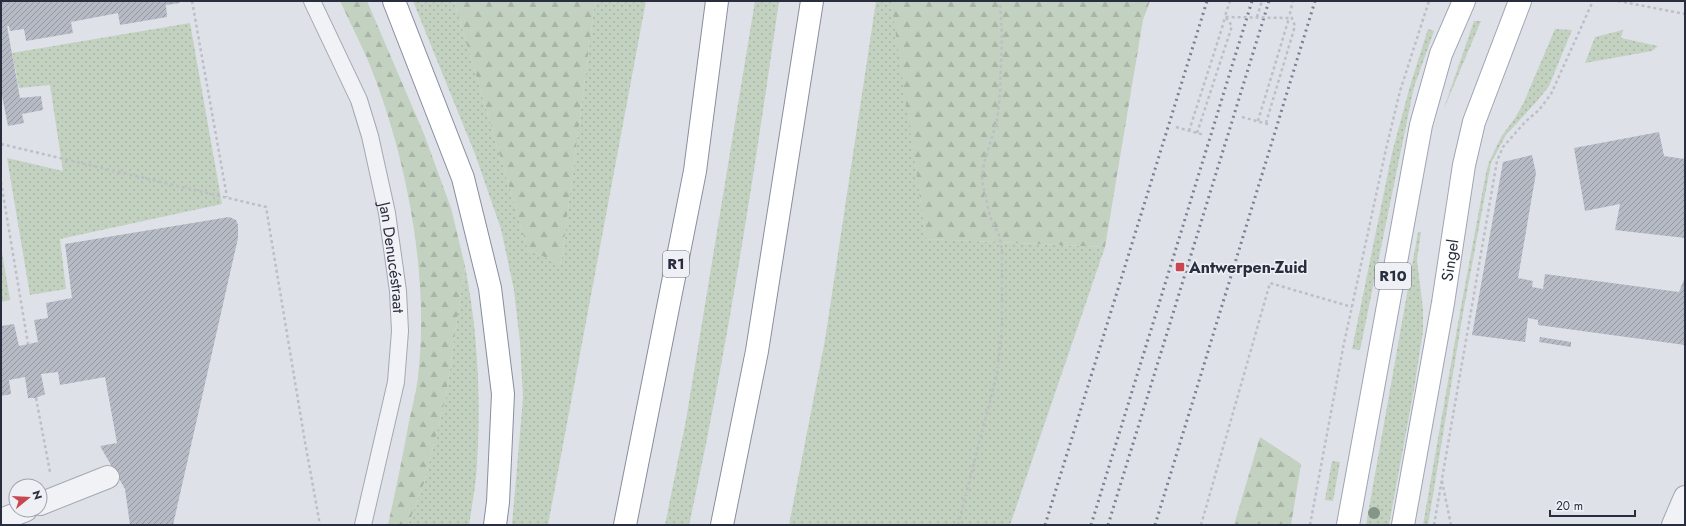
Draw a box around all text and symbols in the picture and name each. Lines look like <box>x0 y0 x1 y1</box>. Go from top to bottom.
street label: Jan Denucéstraat <box>373 198 411 314</box>
street label: Singel <box>1435 237 1464 283</box>
road number: R1 <box>663 251 689 277</box>
place label: Antwerpen-Zuid <box>1188 256 1307 279</box>
marker: Antwerpen-Zuid <box>1174 261 1186 273</box>
road number: R10 <box>1375 263 1411 289</box>
north arrow <box>8 478 48 518</box>
text: N <box>29 488 46 502</box>
scale bar <box>1550 492 1635 518</box>
text: 20 m <box>1556 497 1583 515</box>

